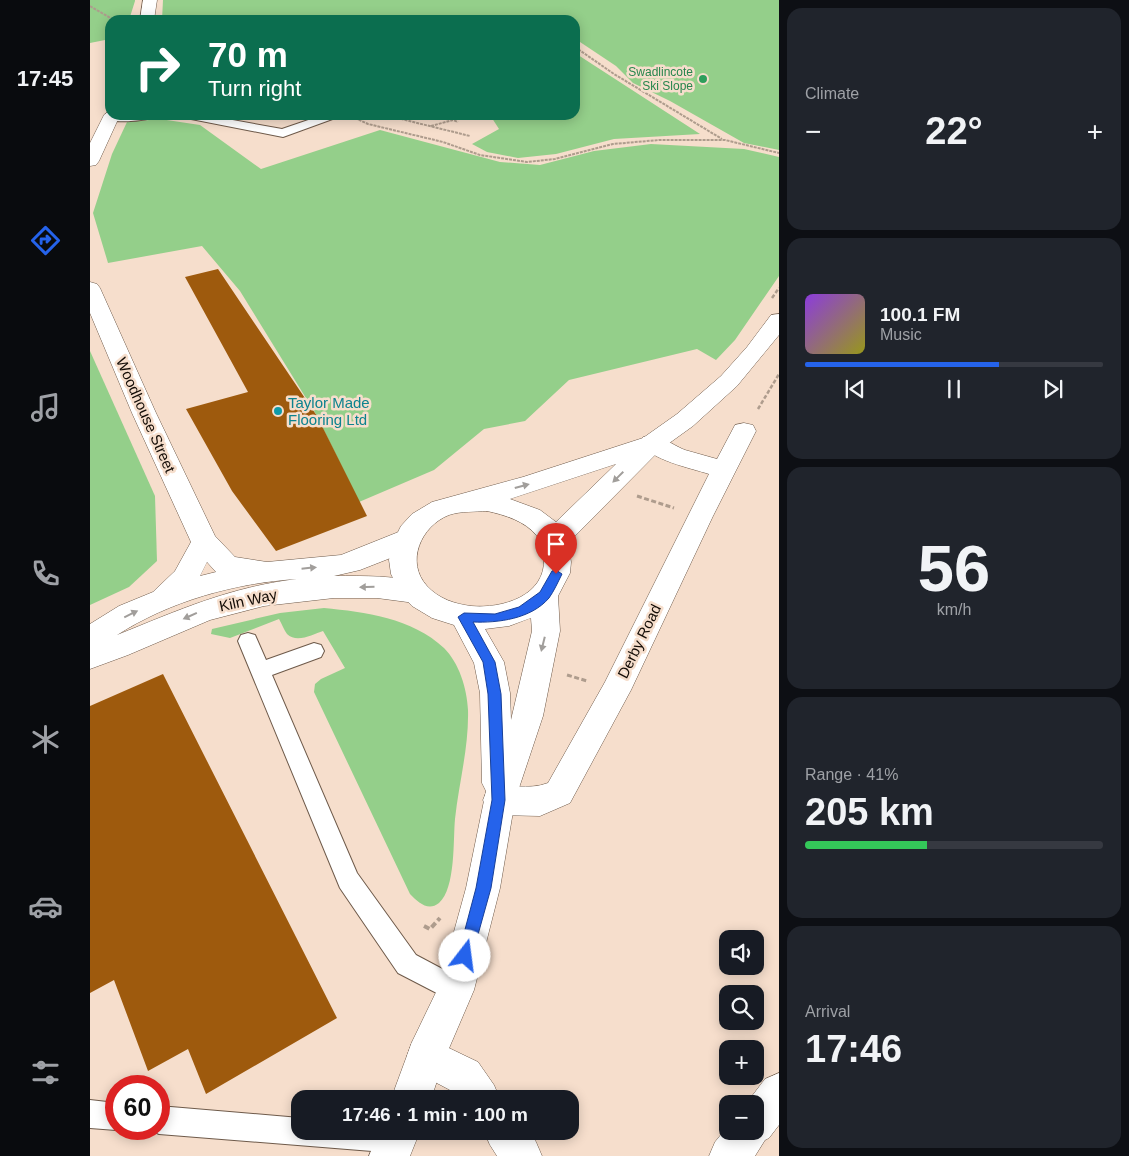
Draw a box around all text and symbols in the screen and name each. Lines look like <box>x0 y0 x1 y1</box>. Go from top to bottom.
icon: right <box>125 35 190 100</box>
text: 70 m <box>208 35 288 74</box>
place label: Swadlincote Ski Slope <box>628 65 693 93</box>
text: 17:45 <box>17 66 73 91</box>
marker: Swadlincote Ski Slope <box>697 73 709 85</box>
text: Turn right <box>208 76 301 101</box>
text: Climate <box>805 85 859 102</box>
text: 22° <box>925 110 983 152</box>
text: − <box>805 116 821 147</box>
text: + <box>1087 116 1103 147</box>
icon: directions <box>28 223 63 258</box>
text: 100.1 FM <box>880 304 960 325</box>
text: Music <box>880 326 922 343</box>
street label: Woodhouse Street <box>113 355 179 476</box>
icon: previous <box>841 375 869 403</box>
icon: pause <box>940 375 968 403</box>
icon: next <box>1039 375 1067 403</box>
icon: music <box>28 390 63 425</box>
place label: Taylor Made Flooring Ltd <box>288 394 370 428</box>
marker: Taylor Made Flooring Ltd <box>272 405 284 417</box>
one-way arrow <box>612 471 624 483</box>
one-way arrow <box>515 482 530 490</box>
pin <box>535 523 577 574</box>
icon: arrive <box>542 530 570 558</box>
text: 56 <box>918 532 990 605</box>
icon: phone <box>28 556 63 591</box>
one-way arrow <box>301 564 317 572</box>
one-way arrow <box>359 583 375 591</box>
street label: Kiln Way <box>218 585 279 614</box>
street label: Derby Road <box>614 601 664 681</box>
text: km/h <box>937 601 971 618</box>
one-way arrow <box>124 610 138 618</box>
one-way arrow <box>183 612 197 620</box>
one-way arrow <box>539 636 547 651</box>
icon: climate <box>28 722 63 757</box>
text: Range · 41% <box>805 766 898 783</box>
text: 205 km <box>805 791 934 833</box>
icon: car <box>28 889 63 924</box>
position arrow <box>438 929 490 981</box>
map controls <box>719 930 764 1140</box>
button: sound <box>719 930 764 975</box>
button: search <box>719 985 764 1030</box>
text: Arrival <box>805 1003 850 1020</box>
text: 17:46 <box>805 1028 902 1070</box>
button: + <box>719 1040 764 1085</box>
icon: filters <box>28 1055 63 1090</box>
speed limit sign: 60 <box>105 1075 170 1140</box>
button: − <box>719 1095 764 1140</box>
text: 17:46 · 1 min · 100 m <box>342 1104 528 1125</box>

